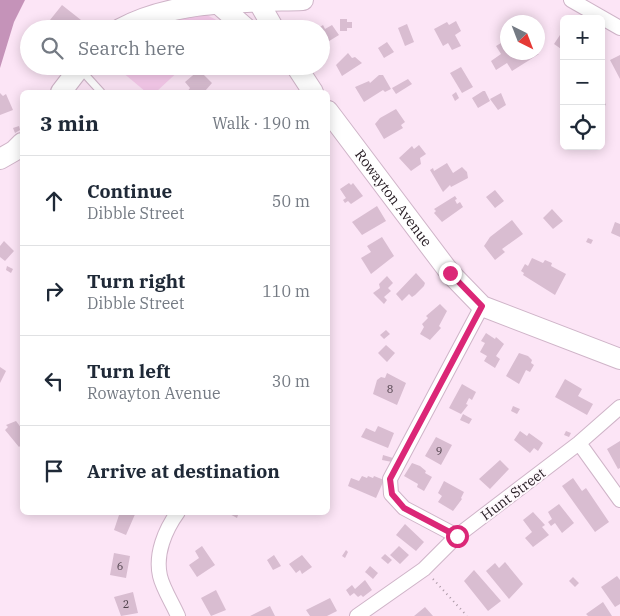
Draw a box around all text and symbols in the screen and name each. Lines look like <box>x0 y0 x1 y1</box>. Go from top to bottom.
north arrow <box>500 15 545 60</box>
map controls <box>560 15 605 150</box>
button: + <box>560 15 605 60</box>
search box <box>20 20 330 75</box>
icon: search <box>38 34 66 62</box>
text: Search here <box>78 36 185 60</box>
button: − <box>560 60 605 105</box>
button: locate <box>560 105 605 150</box>
text: 3 min <box>40 109 99 137</box>
text: Walk · 190 m <box>212 113 310 133</box>
street label: Rowayton Avenue <box>351 146 436 250</box>
text: Continue <box>87 179 172 203</box>
icon: ahead <box>40 187 68 215</box>
text: 50 m <box>272 191 310 211</box>
text: Dibble Street <box>87 203 185 223</box>
route end <box>439 262 462 285</box>
text: Turn right <box>87 269 185 293</box>
icon: right <box>40 277 68 305</box>
text: 110 m <box>262 281 310 301</box>
text: Dibble Street <box>87 293 185 313</box>
text: Turn left <box>87 359 170 383</box>
icon: left <box>40 367 68 395</box>
text: 30 m <box>272 371 310 391</box>
house number: 8 <box>387 382 393 396</box>
text: Rowayton Avenue <box>87 383 221 403</box>
house number: 9 <box>436 444 442 458</box>
icon: arrive <box>40 457 68 485</box>
text: Arrive at destination <box>87 459 280 483</box>
street label: Hunt Street <box>477 464 549 524</box>
route start <box>446 525 469 548</box>
house number: 6 <box>117 559 123 573</box>
house number: 2 <box>123 597 129 611</box>

